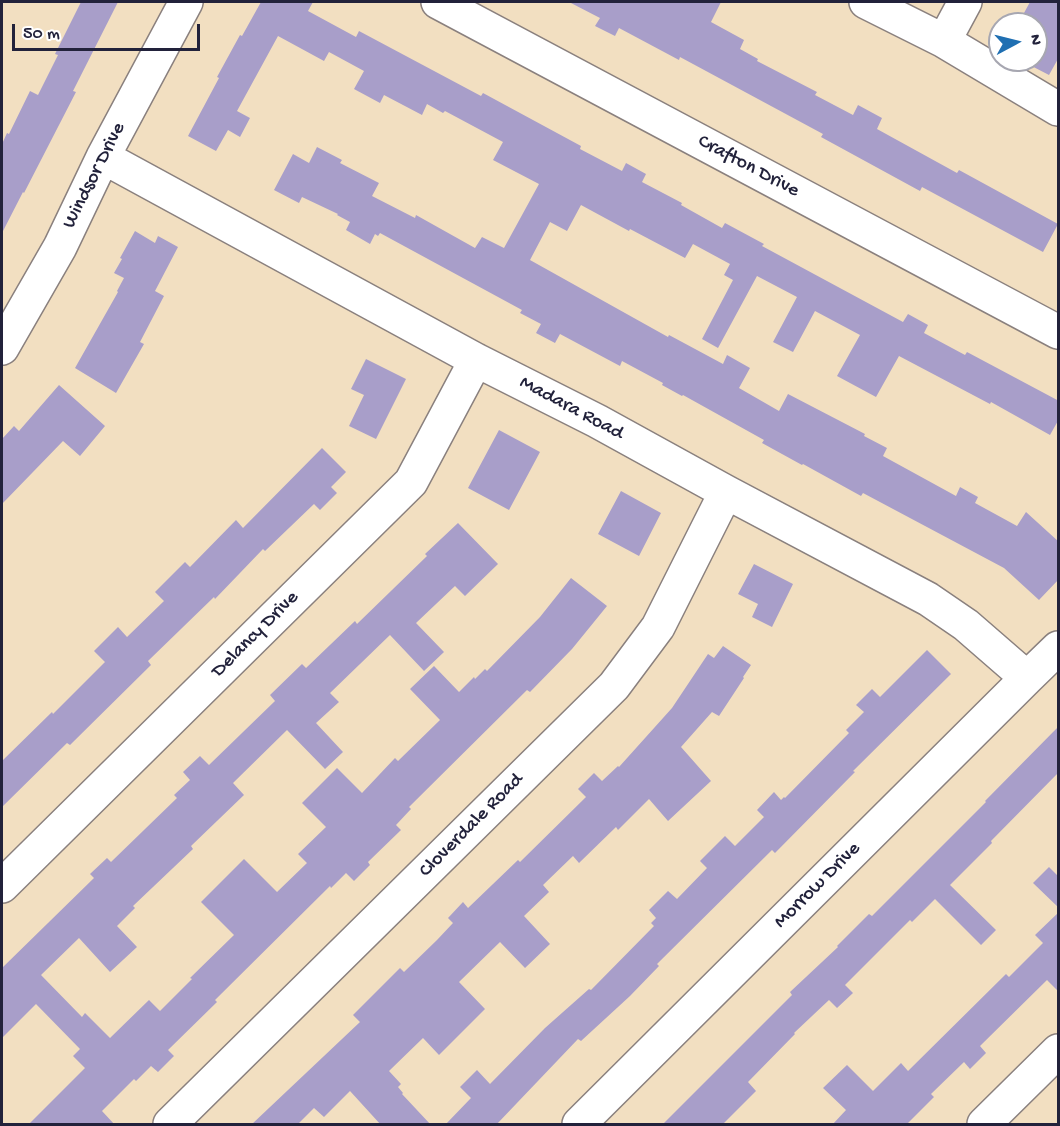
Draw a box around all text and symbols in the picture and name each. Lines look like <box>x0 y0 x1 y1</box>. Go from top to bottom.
scale bar <box>15 12 202 50</box>
north arrow <box>988 12 1048 72</box>
text: 50 m <box>23 24 60 45</box>
text: N <box>1024 34 1044 46</box>
street label: Windsor Drive <box>58 119 132 233</box>
street label: Crafton Drive <box>693 130 803 204</box>
street label: Madara Road <box>515 372 627 446</box>
street label: Delancy Drive <box>207 586 305 684</box>
street label: Cloverdale Road <box>415 769 529 883</box>
street label: Morrow Drive <box>770 838 866 934</box>

